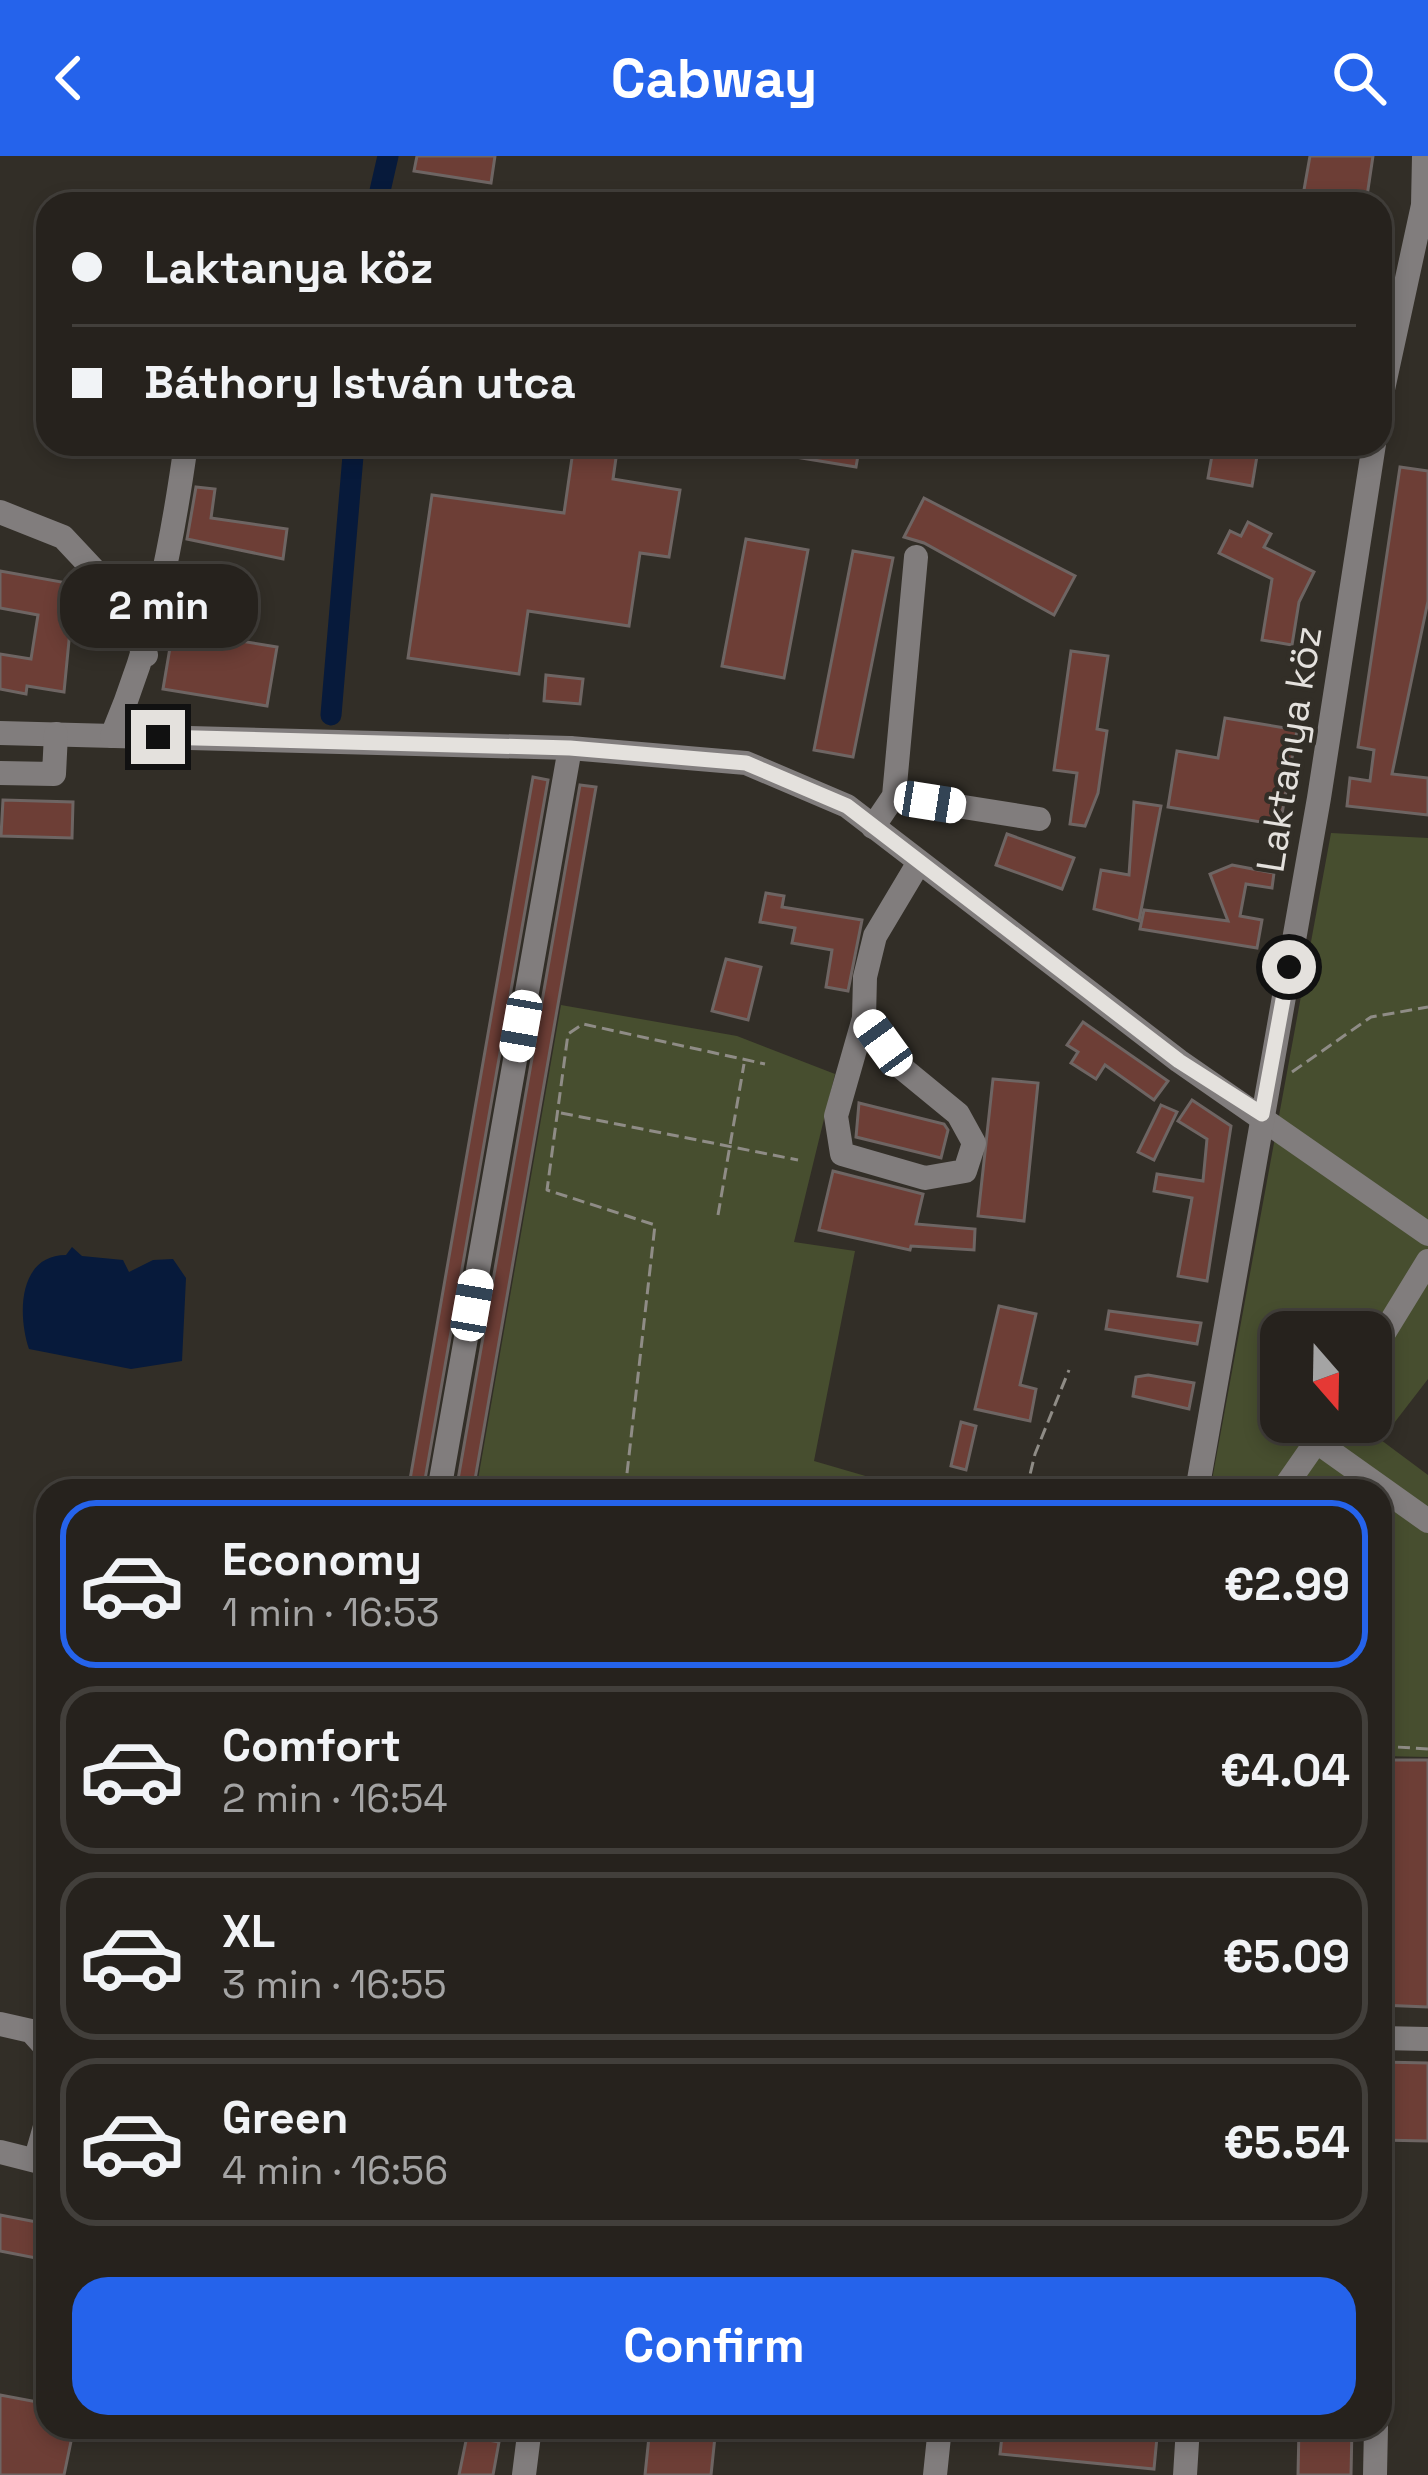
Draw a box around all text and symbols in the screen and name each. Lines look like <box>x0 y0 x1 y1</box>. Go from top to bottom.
text: Cabway <box>611 44 817 113</box>
icon: back <box>36 45 102 111</box>
icon: search <box>1326 45 1392 111</box>
text: Laktanya köz <box>144 239 433 296</box>
text: Báthory István utca <box>144 354 576 411</box>
callout: 2 min <box>59 563 257 647</box>
text: 2 min <box>109 581 209 630</box>
street label: Laktanya köz <box>1245 622 1333 876</box>
route end <box>131 710 185 764</box>
car <box>892 779 968 825</box>
route start <box>1262 940 1316 994</box>
car <box>497 987 545 1065</box>
car <box>847 1003 919 1083</box>
car <box>448 1266 496 1344</box>
north arrow <box>1260 1311 1392 1443</box>
map controls <box>1260 1311 1392 1443</box>
icon: car <box>78 1530 186 1638</box>
text: Economy <box>222 1531 422 1588</box>
text: €2.99 <box>1224 1556 1350 1613</box>
text: 1 min · 16:53 <box>222 1588 440 1637</box>
icon: car <box>78 1716 186 1824</box>
text: Comfort <box>222 1717 401 1774</box>
text: €4.04 <box>1220 1742 1350 1799</box>
text: 2 min · 16:54 <box>222 1774 448 1823</box>
icon: car <box>78 1902 186 2010</box>
text: XL <box>222 1903 275 1960</box>
text: €5.09 <box>1223 1928 1350 1985</box>
text: 3 min · 16:55 <box>222 1960 447 2009</box>
icon: car <box>78 2088 186 2196</box>
text: Green <box>222 2089 348 2146</box>
text: €5.54 <box>1223 2114 1350 2171</box>
text: 4 min · 16:56 <box>222 2146 448 2195</box>
button: Confirm <box>72 2277 1356 2415</box>

